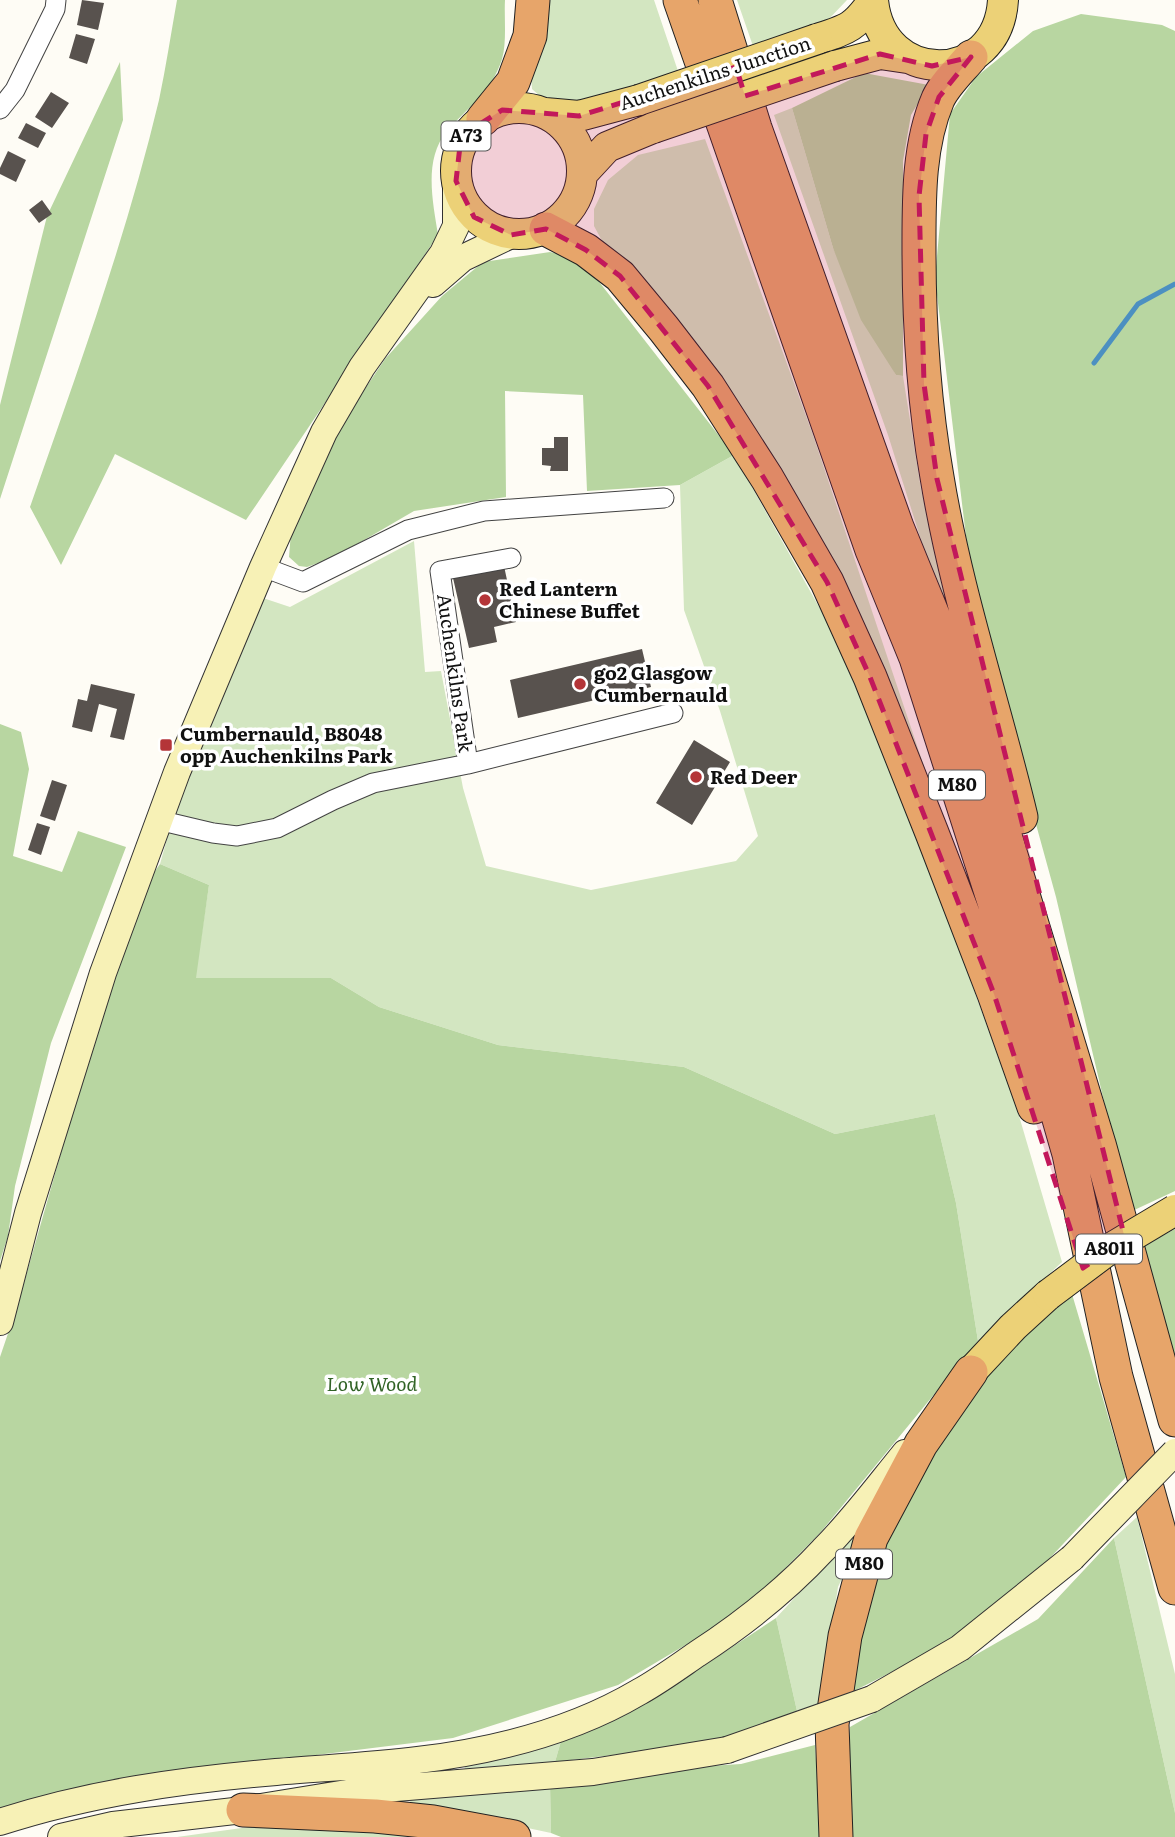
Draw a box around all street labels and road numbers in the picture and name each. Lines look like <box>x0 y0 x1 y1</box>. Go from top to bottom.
street label: Auchenkilns Junction <box>615 28 814 116</box>
road number: A73 <box>442 121 490 150</box>
street label: Auchenkilns Park <box>431 592 481 754</box>
road number: M80 <box>929 770 985 800</box>
road number: A8011 <box>1076 1234 1142 1264</box>
road number: M80 <box>836 1549 892 1578</box>

